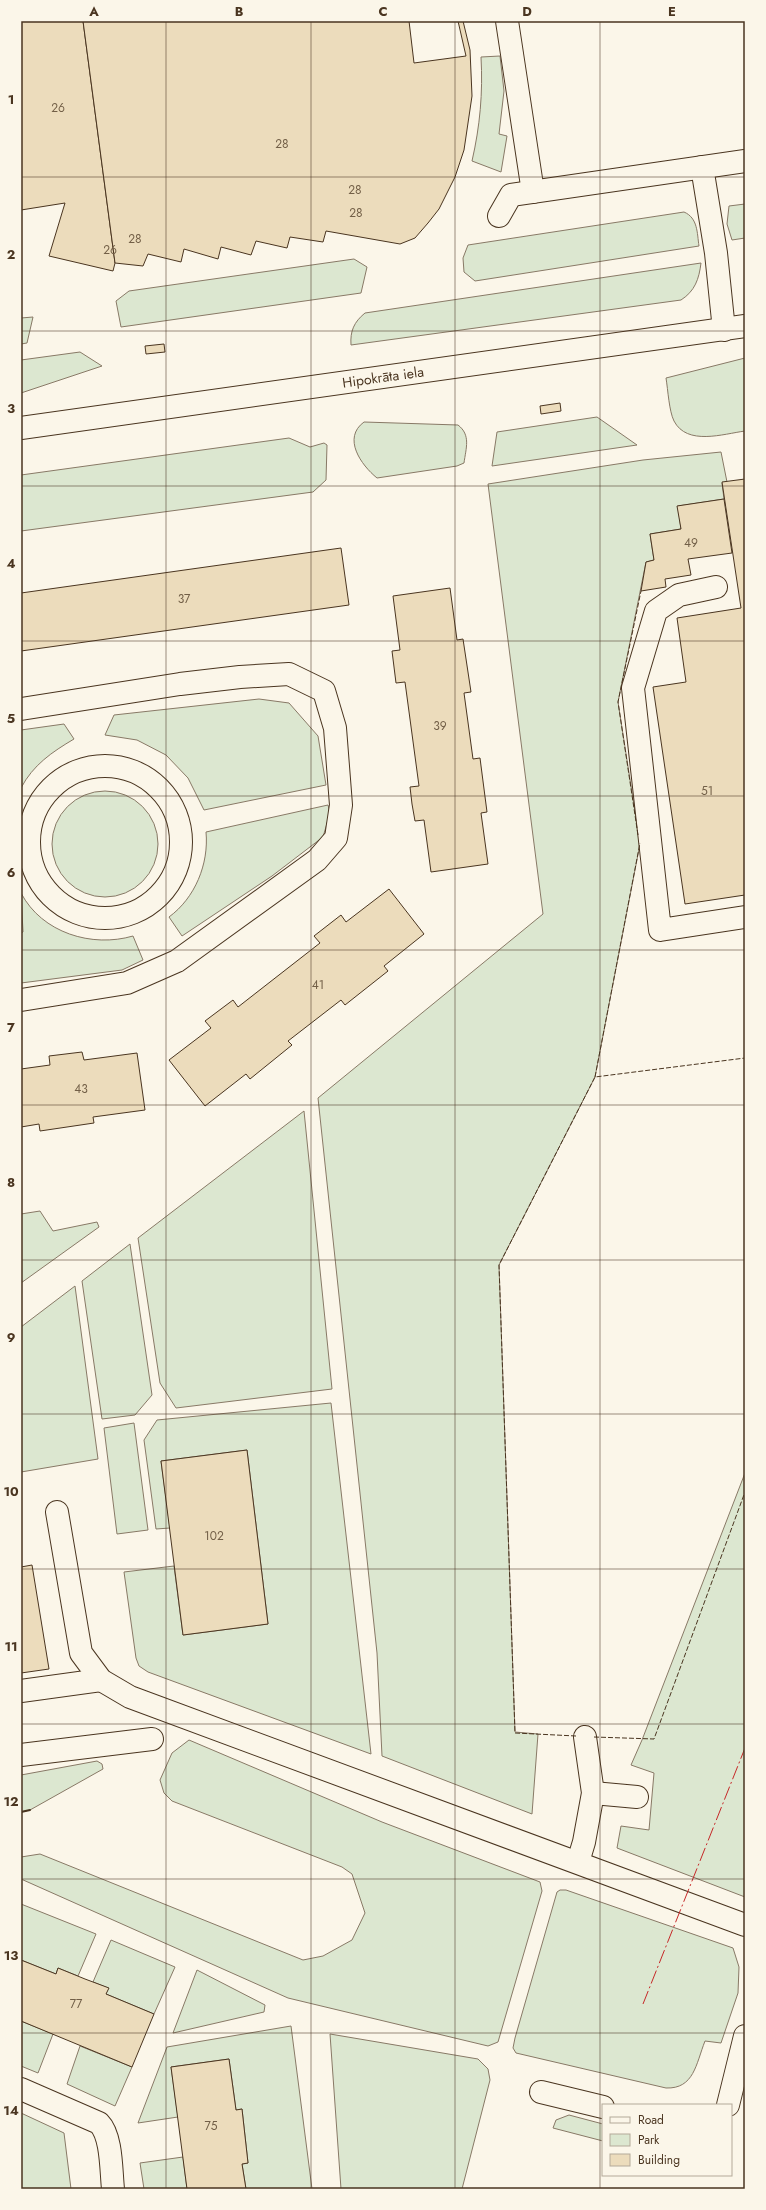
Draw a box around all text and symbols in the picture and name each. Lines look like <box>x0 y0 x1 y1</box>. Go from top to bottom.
text: A <box>88 2 99 21</box>
text: B <box>235 2 244 21</box>
text: C <box>378 2 388 21</box>
text: D <box>522 2 532 21</box>
text: E <box>668 2 676 21</box>
text: 1 <box>8 90 14 109</box>
house number: 26 <box>51 99 65 117</box>
house number: 28 <box>275 135 289 153</box>
house number: 28 <box>348 181 362 199</box>
house number: 28 <box>349 204 363 222</box>
house number: 28 <box>128 230 142 248</box>
house number: 26 <box>103 241 117 259</box>
text: 2 <box>7 245 15 264</box>
street label: Hipokrāta iela <box>341 361 425 393</box>
text: 3 <box>7 399 15 418</box>
house number: 49 <box>684 534 698 552</box>
text: 4 <box>6 554 16 573</box>
house number: 37 <box>178 590 191 608</box>
text: 5 <box>7 709 15 728</box>
house number: 39 <box>433 717 447 735</box>
house number: 51 <box>701 782 713 800</box>
text: 6 <box>7 863 16 882</box>
house number: 41 <box>312 976 324 994</box>
text: 7 <box>7 1018 15 1037</box>
house number: 43 <box>74 1080 88 1098</box>
text: 8 <box>7 1173 15 1192</box>
text: 9 <box>7 1328 16 1347</box>
text: 10 <box>3 1482 19 1501</box>
house number: 102 <box>204 1527 224 1545</box>
text: 11 <box>4 1637 18 1656</box>
text: 12 <box>3 1792 19 1811</box>
text: 13 <box>4 1946 18 1965</box>
house number: 77 <box>70 1995 83 2013</box>
text: 14 <box>3 2101 19 2120</box>
legend <box>602 2104 732 2176</box>
text: Road <box>638 2111 664 2129</box>
house number: 75 <box>204 2117 218 2135</box>
text: Park <box>638 2131 660 2149</box>
text: Building <box>638 2151 680 2169</box>

